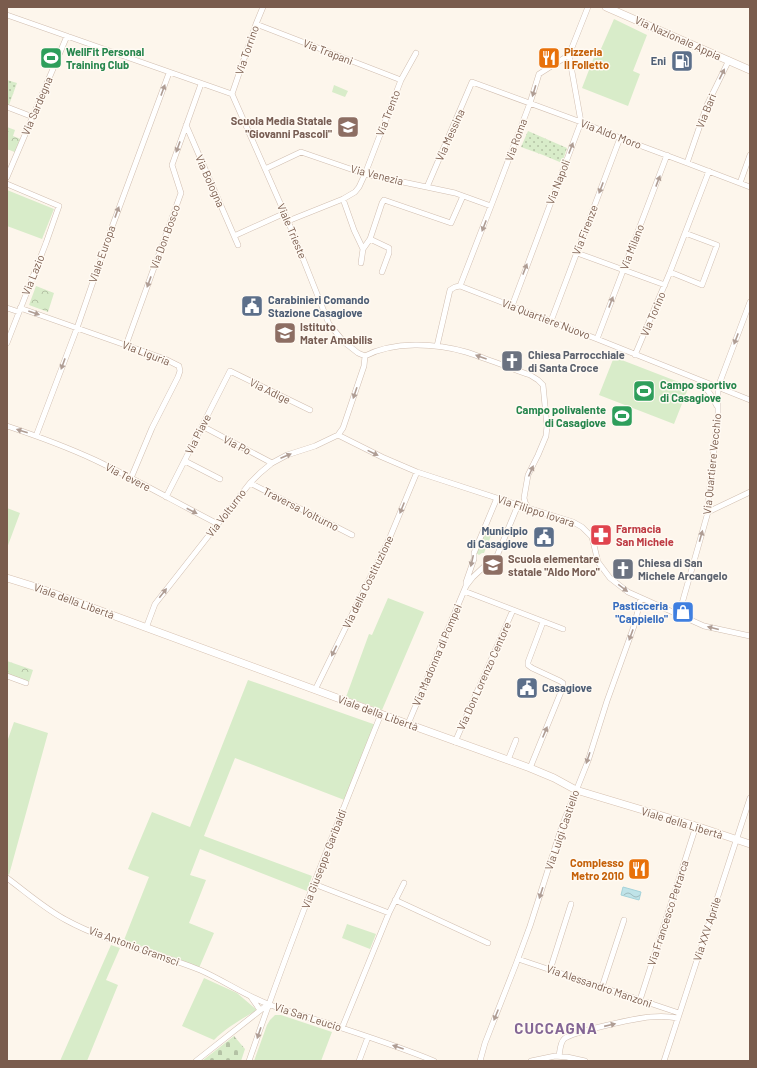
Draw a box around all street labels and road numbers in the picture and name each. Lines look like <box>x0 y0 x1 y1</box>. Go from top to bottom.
street label: Via Nazionale Appia <box>633 13 723 62</box>
street label: Via Torrino <box>232 23 261 76</box>
street label: Via Trapani <box>301 36 355 67</box>
street label: Via Sardegna <box>18 75 55 137</box>
street label: Via Trento <box>373 88 402 138</box>
street label: Via Bari <box>693 91 718 130</box>
street label: Via Messina <box>432 107 467 163</box>
street label: Via Aldo Moro <box>579 116 644 151</box>
street label: Via Roma <box>502 117 529 163</box>
street label: Via Bologna <box>193 153 228 209</box>
street label: Via Napoli <box>543 157 572 206</box>
street label: Via Venezia <box>349 162 405 187</box>
street label: Viale Trieste <box>275 201 310 260</box>
street label: Via Don Bosco <box>147 203 182 271</box>
street label: Via Firenze <box>569 203 600 257</box>
street label: Via Milano <box>617 222 646 271</box>
street label: Viale Europa <box>86 224 117 284</box>
street label: Via Lazio <box>19 253 47 297</box>
street label: Via Torino <box>637 290 668 338</box>
street label: Via Quartiere Nuovo <box>500 296 592 341</box>
street label: Via Liguria <box>120 337 172 368</box>
street label: Via Adige <box>248 375 293 406</box>
street label: Via Piave <box>182 412 213 456</box>
street label: Via Quartiere Vecchio <box>700 413 723 515</box>
street label: Via Po <box>221 432 253 457</box>
street label: Via Tevere <box>103 460 153 494</box>
street label: Traversa Volturno <box>261 484 341 533</box>
street label: Via Volturno <box>203 486 248 539</box>
street label: Via Filippo Iovara <box>496 492 577 529</box>
street label: Via della Costituzione <box>339 533 396 630</box>
street label: Viale della Libertà <box>32 580 116 621</box>
street label: Via Madonna di Pompei <box>409 602 464 708</box>
street label: Via Don Lorenzo Centore <box>454 619 513 732</box>
street label: Viale della Libertà <box>336 692 420 733</box>
street label: Via Luigi Castiello <box>542 788 581 872</box>
street label: Viale della Libertà <box>640 804 725 841</box>
street label: Via Giuseppe Garibaldi <box>298 807 349 911</box>
street label: Via Francesco Petrarca <box>644 858 691 967</box>
street label: Via XXV Aprile <box>690 895 723 963</box>
street label: Via Antonio Gramsci <box>87 923 182 968</box>
street label: Via Alessandro Manzoni <box>544 961 654 1010</box>
street label: Via San Leucio <box>273 1000 343 1033</box>

